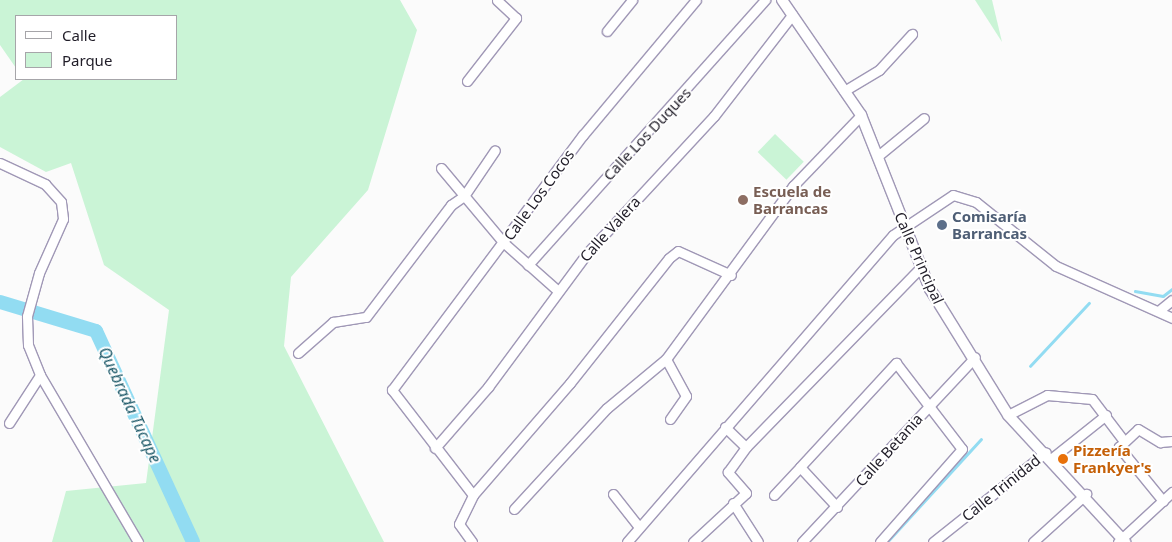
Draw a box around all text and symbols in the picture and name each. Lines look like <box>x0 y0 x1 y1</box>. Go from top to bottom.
legend <box>15 15 178 80</box>
text: Calle <box>62 25 96 45</box>
text: Parque <box>62 50 112 70</box>
street label: Calle Los Duques <box>599 84 695 184</box>
street label: Calle Los Cocos <box>500 146 578 244</box>
place label: Escuela de Barrancas <box>753 182 831 217</box>
street label: Calle Valera <box>576 193 644 265</box>
marker: Escuela de Barrancas <box>737 194 749 206</box>
place label: Comisaría Barrancas <box>952 207 1027 242</box>
street label: Calle Principal <box>891 209 947 307</box>
marker: Comisaría Barrancas <box>936 219 948 231</box>
water label: Quebrada Tucape <box>95 344 165 466</box>
street label: Calle Betania <box>852 410 926 490</box>
place label: Pizzería Frankyer's <box>1073 441 1152 476</box>
street label: Calle Trinidad <box>958 451 1044 525</box>
marker: Pizzería Frankyer's <box>1057 453 1069 465</box>

